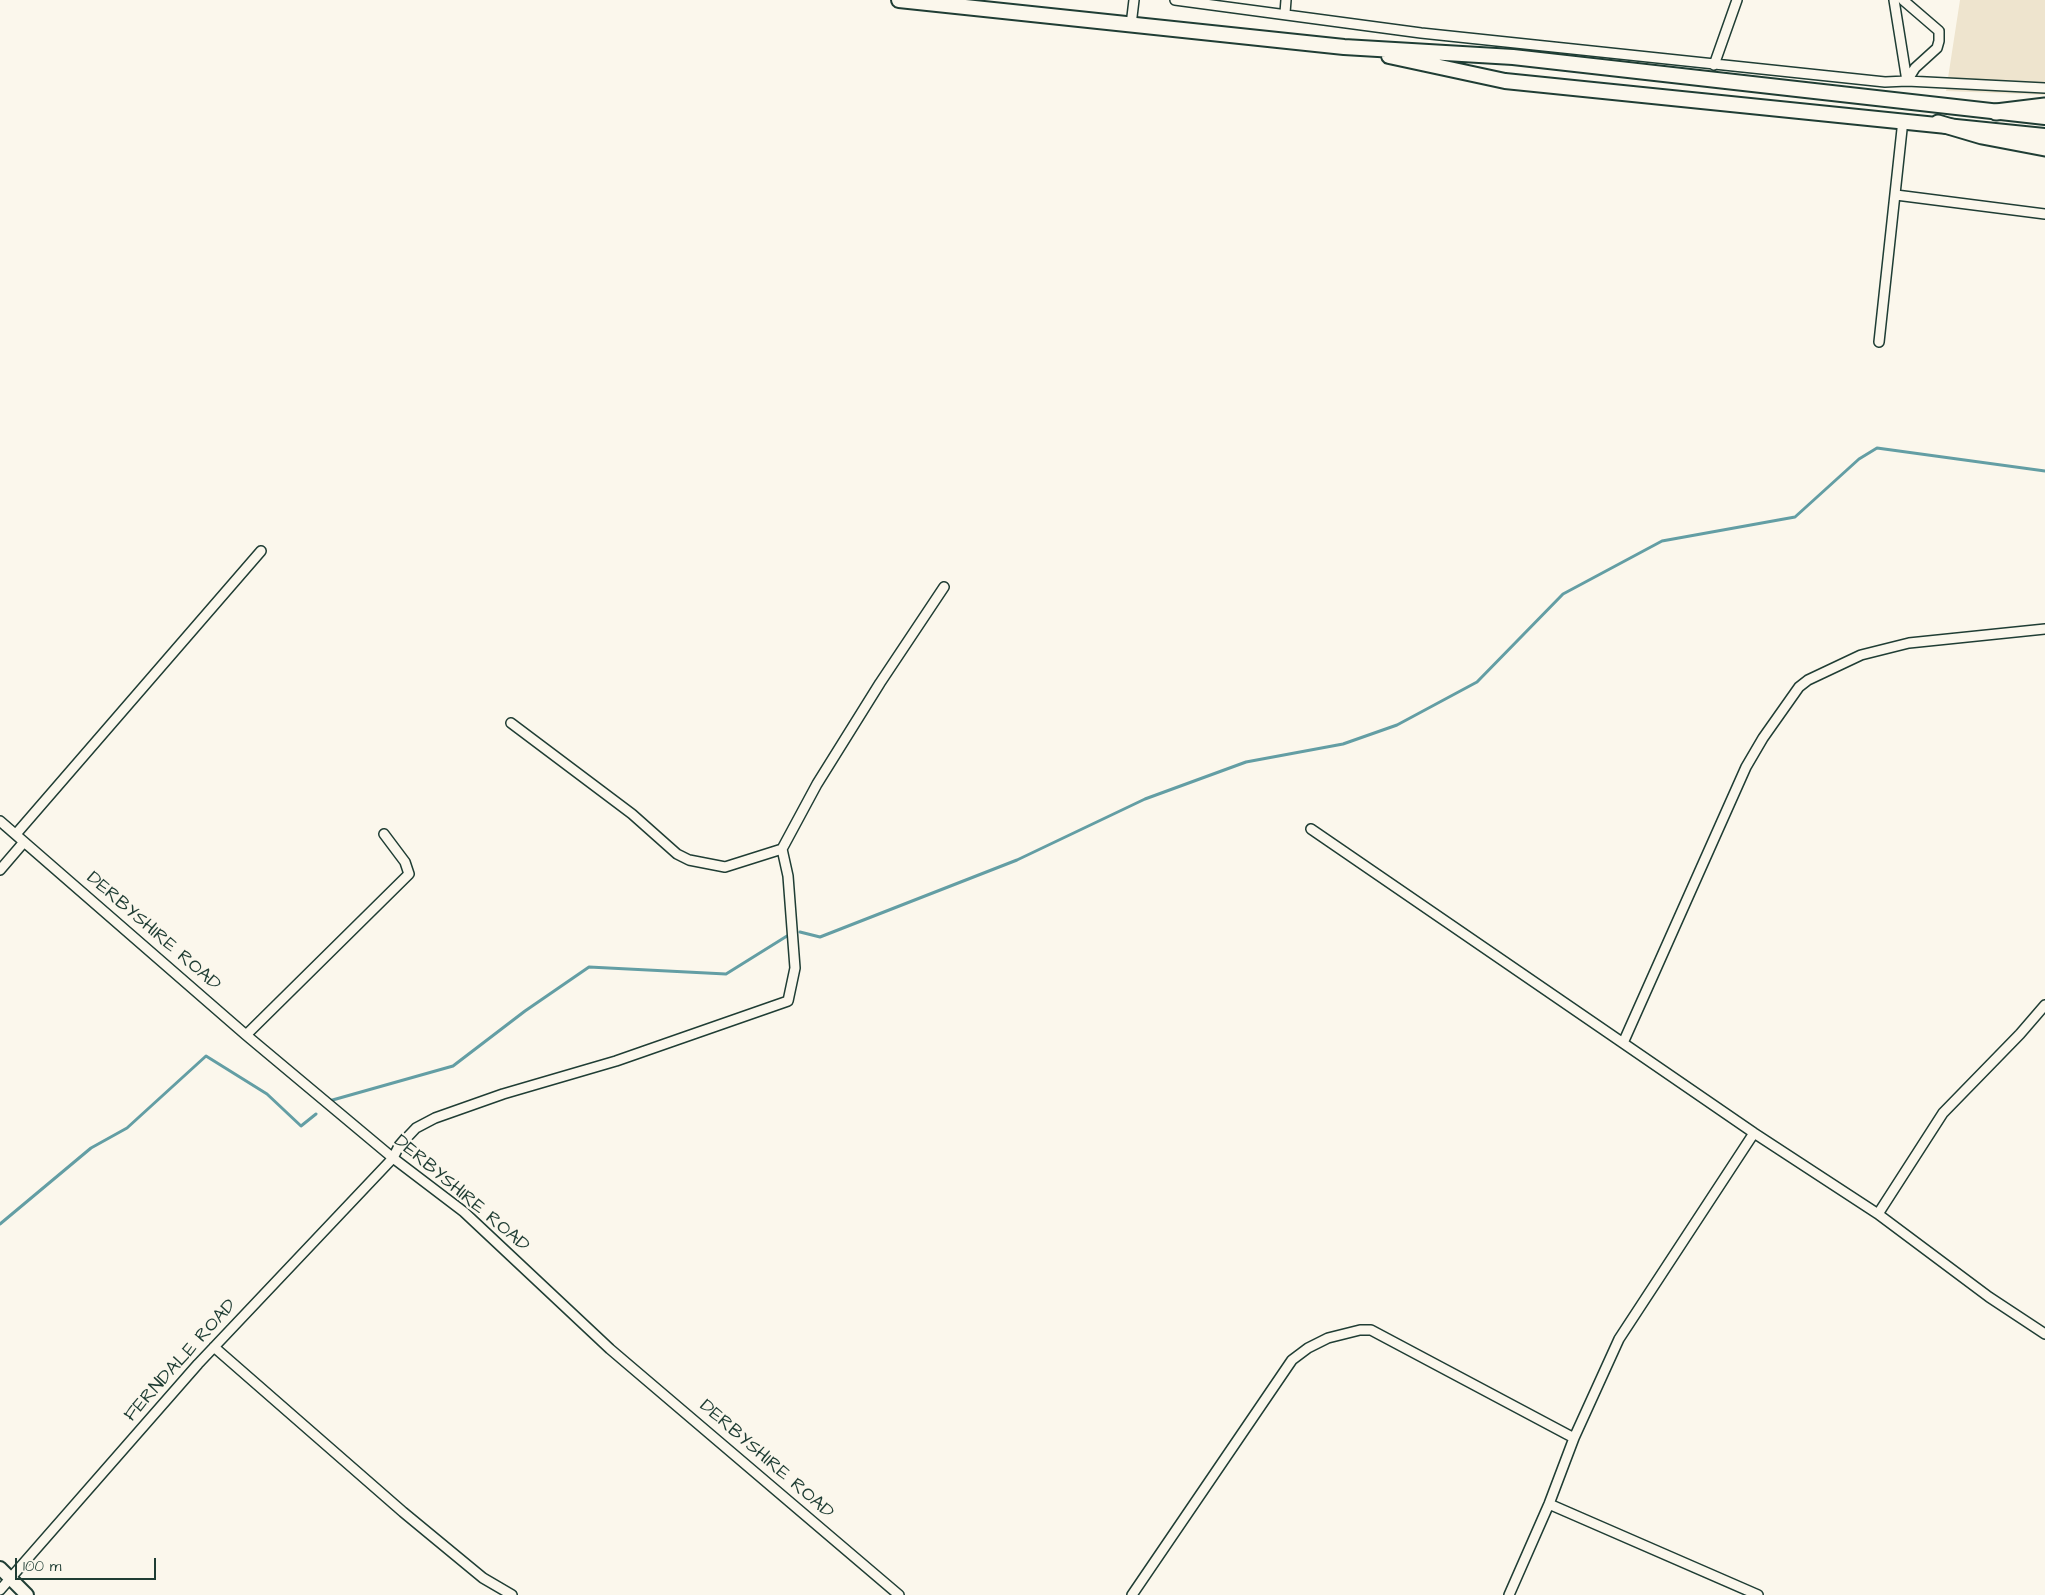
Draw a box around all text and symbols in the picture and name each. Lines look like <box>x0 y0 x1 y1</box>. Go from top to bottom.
street label: DERBYSHIRE ROAD <box>81 867 225 997</box>
street label: DERBYSHIRE ROAD <box>388 1130 534 1258</box>
street label: FERNDALE ROAD <box>120 1295 242 1427</box>
street label: DERBYSHIRE ROAD <box>694 1395 838 1525</box>
scale bar <box>18 1548 159 1580</box>
text: 100 m <box>23 1556 62 1577</box>

